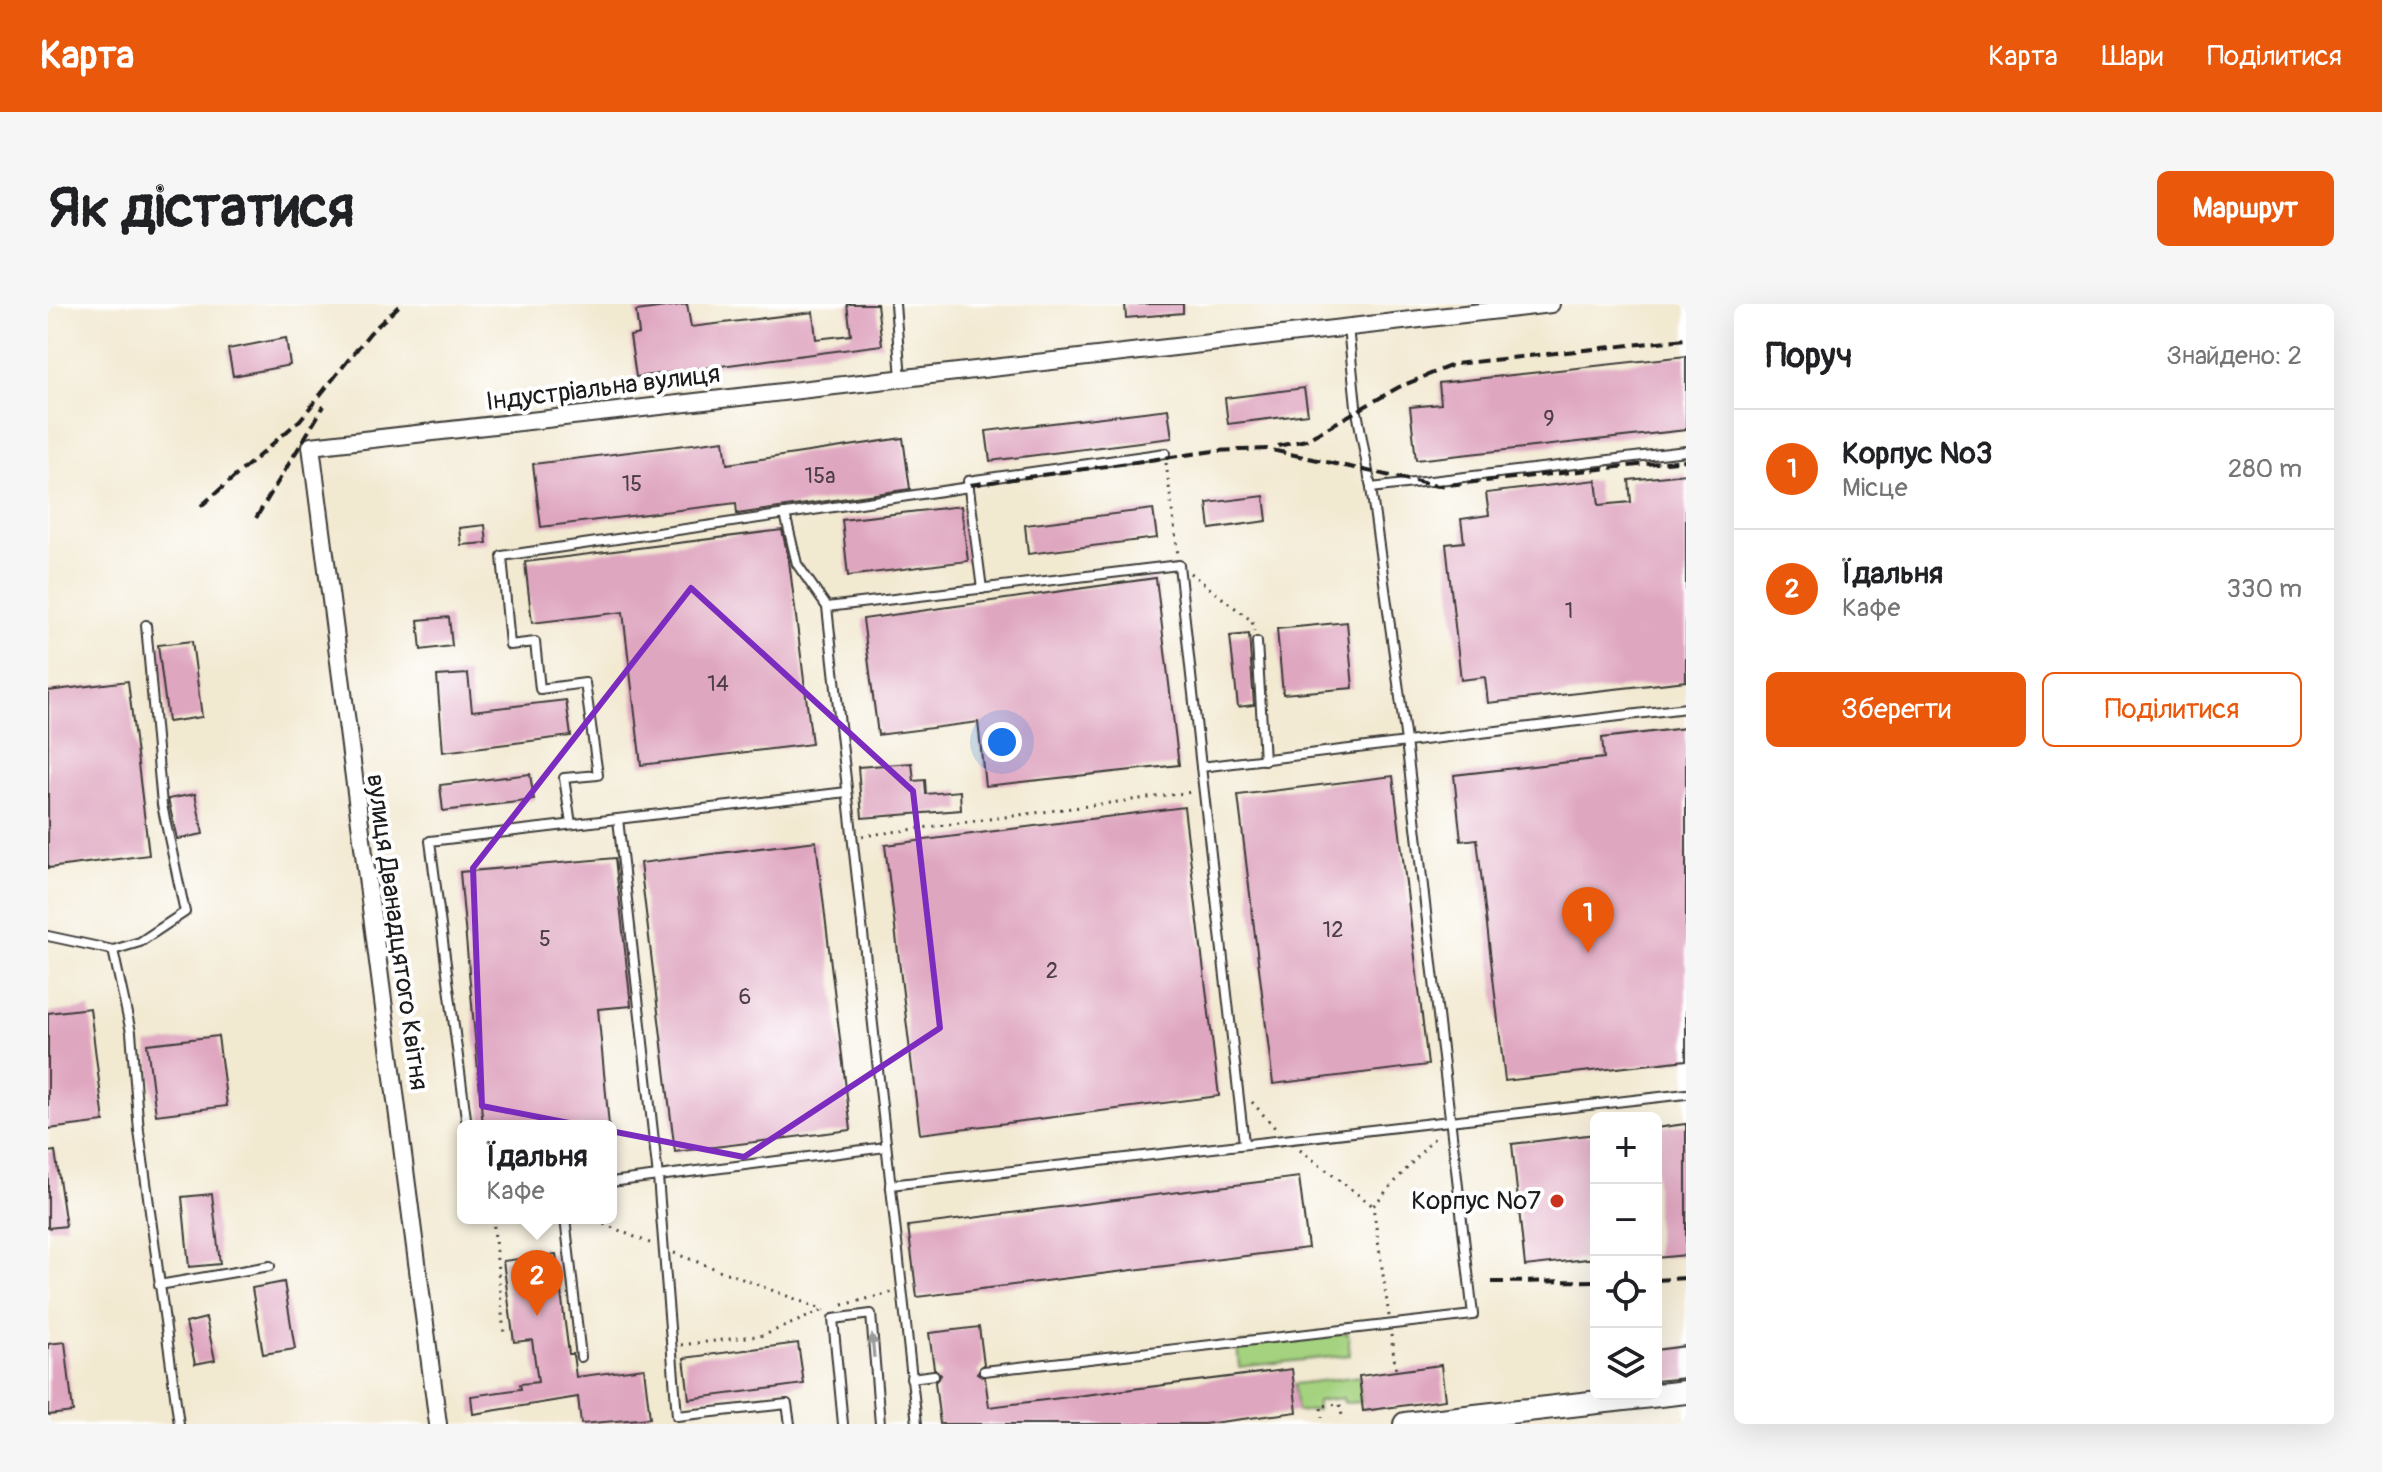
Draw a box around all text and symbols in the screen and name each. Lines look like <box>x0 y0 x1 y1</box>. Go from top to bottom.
text: Карта <box>40 32 134 80</box>
text: Карта <box>1988 39 2058 74</box>
text: Шари <box>2102 39 2163 74</box>
text: Поділитися <box>2207 39 2342 74</box>
button: Маршрут <box>2157 171 2334 246</box>
text: Як дістатися <box>48 174 354 243</box>
text: Поруч <box>1766 335 1852 378</box>
text: Знайдено: 2 <box>2166 340 2302 372</box>
street label: Індустріальна вулиця <box>484 358 722 418</box>
house number: 9 <box>1543 405 1555 433</box>
text: Корпус №3 <box>1842 435 1992 472</box>
text: 1 <box>1787 453 1797 485</box>
text: 280 m <box>2228 453 2302 485</box>
house number: 15а <box>805 462 835 490</box>
house number: 15 <box>622 470 642 498</box>
text: Місце <box>1842 472 1908 504</box>
text: Їдальня <box>1842 555 1943 592</box>
text: 2 <box>1785 573 1799 605</box>
text: 330 m <box>2226 573 2302 605</box>
text: Кафе <box>1842 592 1900 624</box>
house number: 1 <box>1565 597 1573 625</box>
house number: 14 <box>707 670 729 698</box>
button: Зберегти <box>1766 672 2026 747</box>
button: Поділитися <box>2042 672 2302 747</box>
your location <box>982 722 1022 762</box>
street label: вулиця Дванадцятого Квітня <box>359 772 435 1092</box>
pin: 1 <box>1562 887 1614 953</box>
house number: 12 <box>1323 916 1343 944</box>
house number: 5 <box>539 925 551 953</box>
house number: 2 <box>1046 957 1058 985</box>
house number: 6 <box>739 983 751 1011</box>
map controls <box>1590 1112 1662 1400</box>
button: + <box>1590 1112 1662 1184</box>
popup <box>457 1120 617 1224</box>
text: Їдальня <box>486 1138 588 1175</box>
text: Кафе <box>486 1175 545 1207</box>
button: − <box>1590 1184 1662 1256</box>
place label: Корпус №7 <box>1411 1185 1541 1217</box>
marker: Корпус №7 <box>1548 1192 1566 1210</box>
pin: 2 <box>511 1250 563 1316</box>
button: locate <box>1590 1256 1662 1328</box>
button: layers <box>1590 1328 1662 1400</box>
one-way arrow <box>867 1333 880 1358</box>

